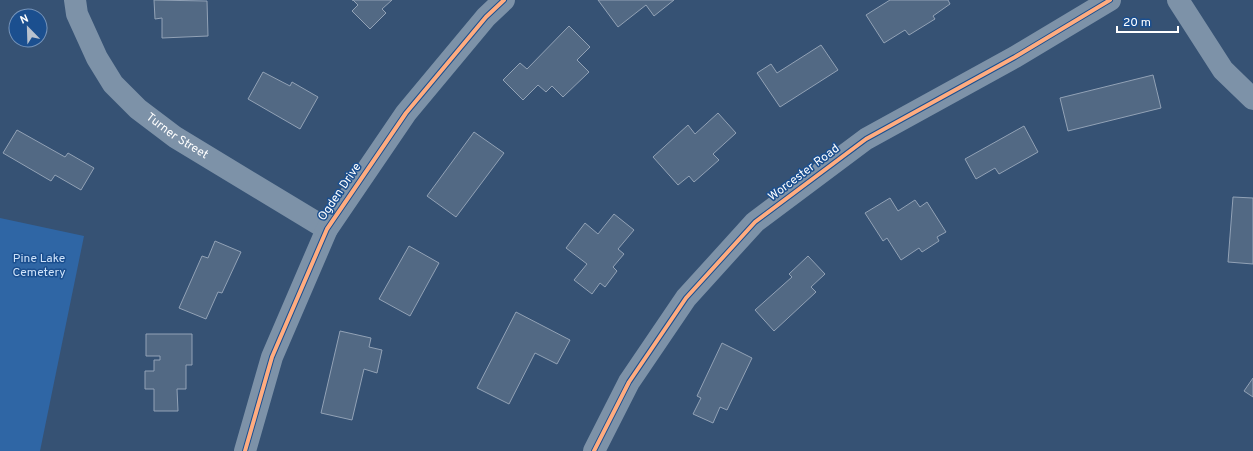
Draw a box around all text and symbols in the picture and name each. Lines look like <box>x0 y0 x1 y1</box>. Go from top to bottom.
north arrow <box>8 8 48 48</box>
scale bar <box>1117 8 1178 34</box>
text: N <box>18 12 31 28</box>
text: 20 m <box>1123 15 1151 31</box>
street label: Turner Street <box>142 110 211 163</box>
street label: Worcester Road <box>765 141 843 205</box>
street label: Ogden Drive <box>315 160 365 224</box>
park label: Pine Lake Cemetery <box>12 251 66 281</box>

